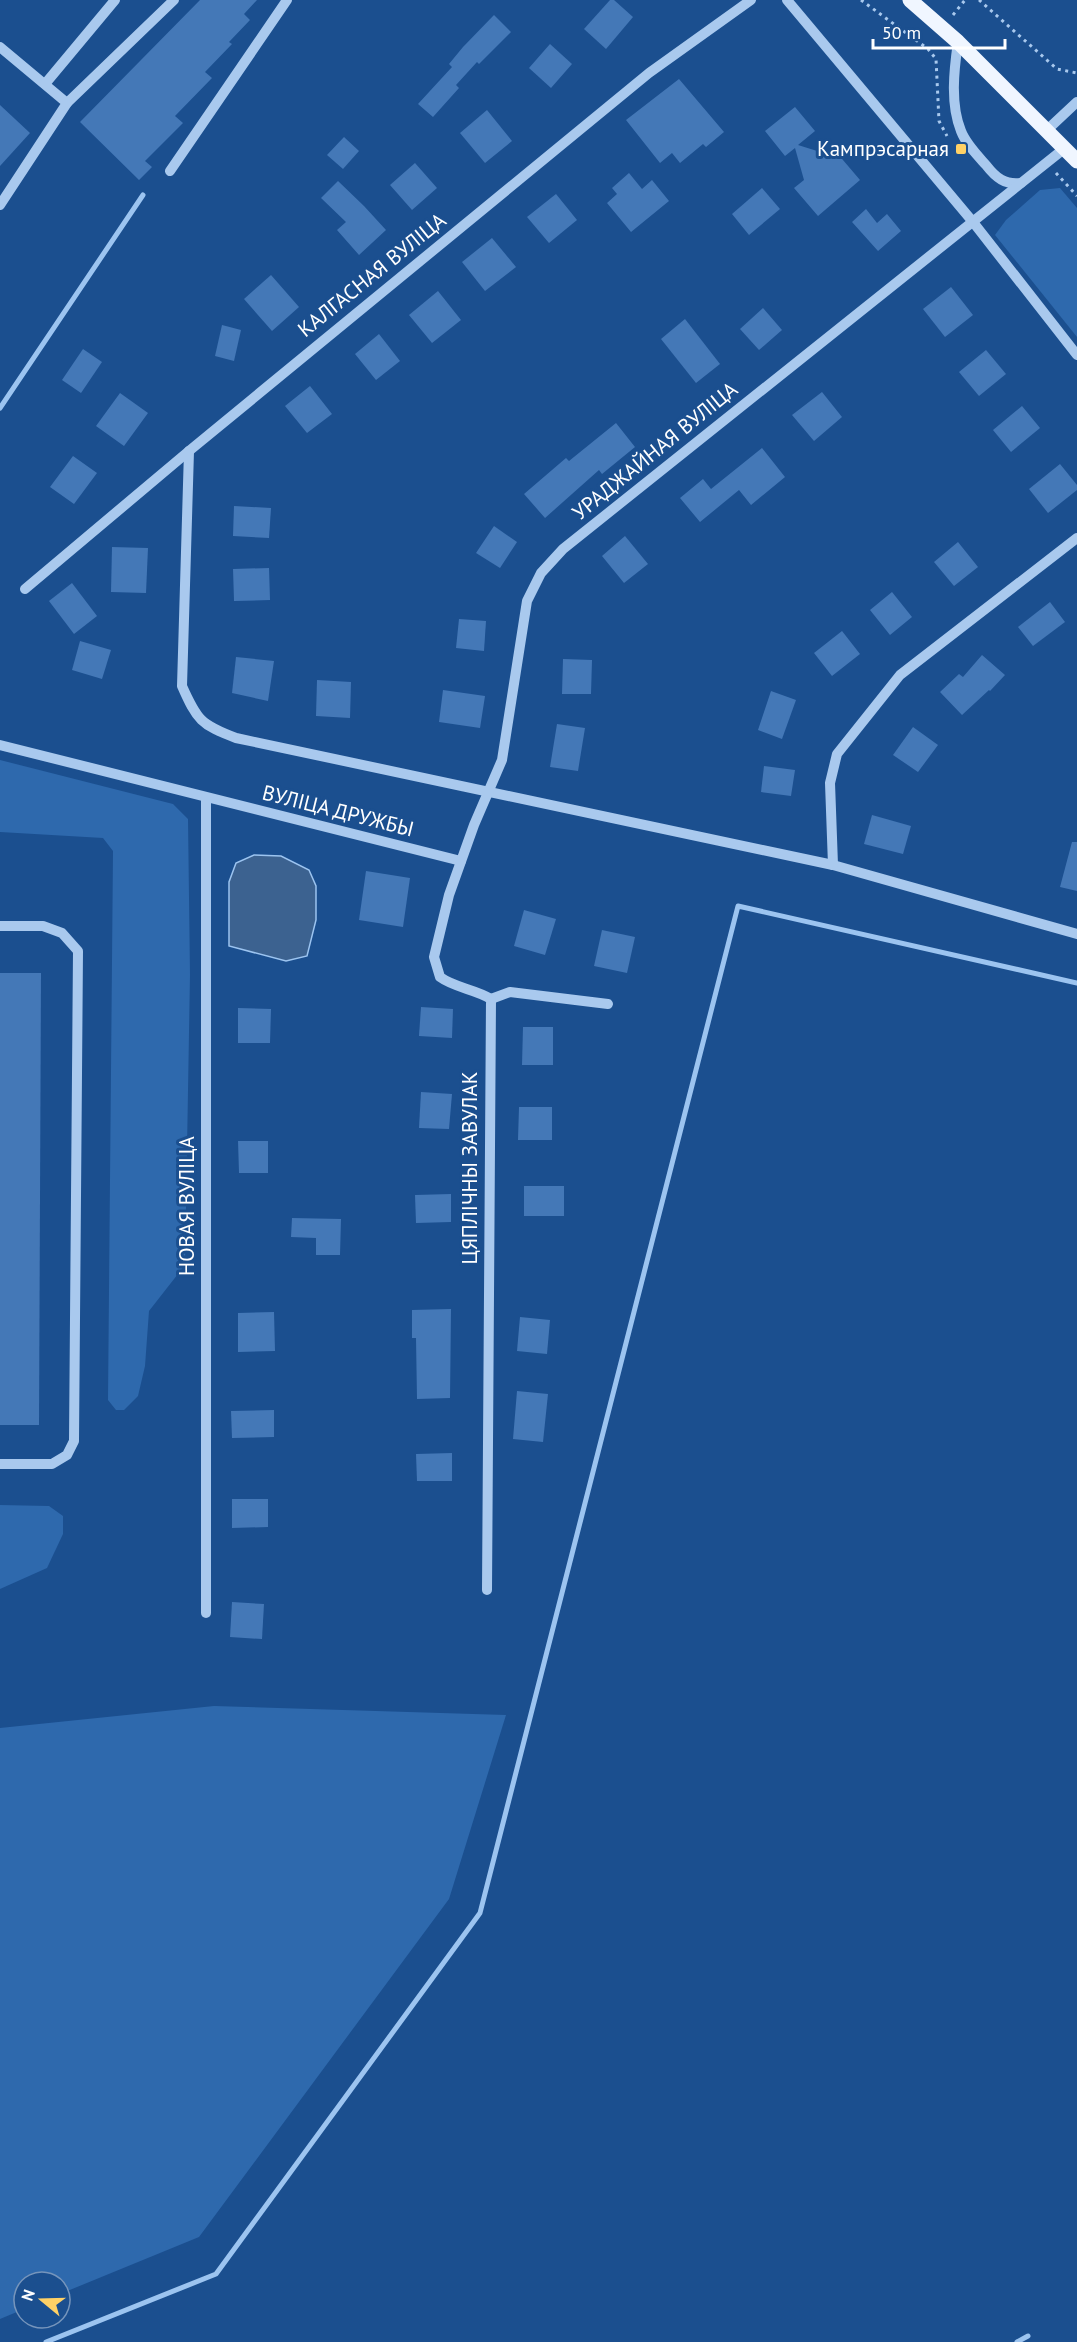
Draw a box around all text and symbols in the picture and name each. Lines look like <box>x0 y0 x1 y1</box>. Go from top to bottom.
scale bar <box>873 12 1005 50</box>
text: 50 m <box>882 21 921 44</box>
place label: Кампрэсарная <box>817 135 949 162</box>
marker: Кампрэсарная <box>954 142 968 156</box>
street label: КАЛГАСНАЯ ВУЛІЦА <box>292 206 452 343</box>
street label: УРАДЖАЙНАЯ ВУЛІЦА <box>567 375 743 526</box>
street label: ВУЛІЦА ДРУЖБЫ <box>260 779 417 842</box>
street label: ЦЯПЛІЧНЫ ЗАВУЛАК <box>456 1071 483 1265</box>
street label: НОВАЯ ВУЛІЦА <box>173 1135 200 1276</box>
north arrow <box>12 2270 72 2330</box>
text: N <box>17 2287 39 2303</box>

